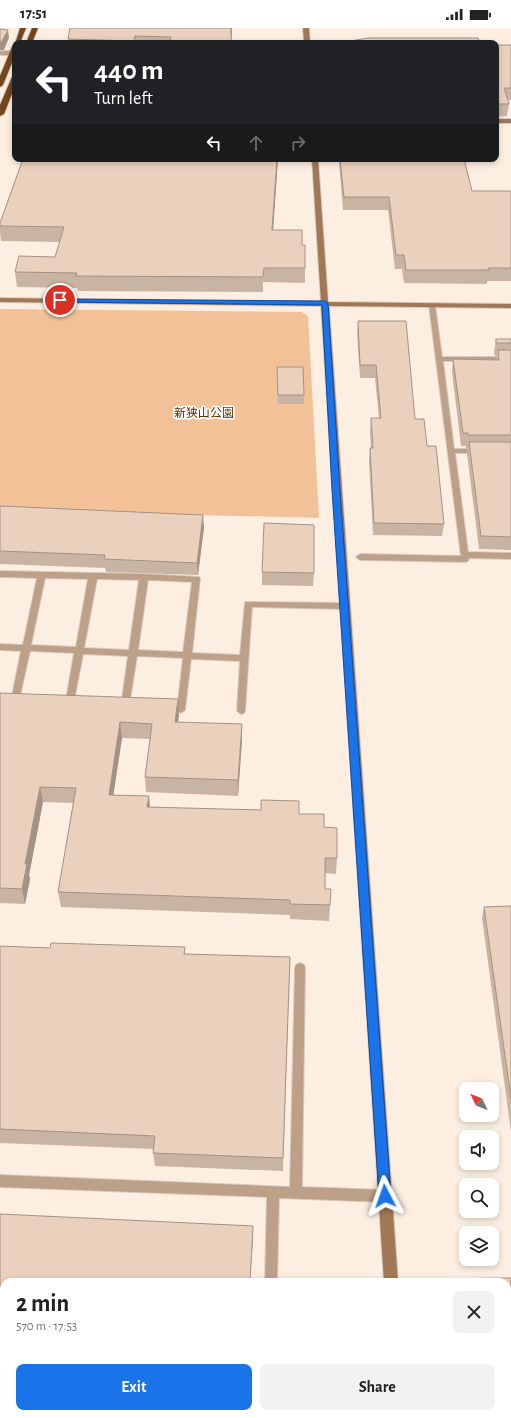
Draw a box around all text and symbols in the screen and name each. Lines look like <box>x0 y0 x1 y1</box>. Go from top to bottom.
text: 17:51 <box>20 6 47 21</box>
icon: left <box>28 56 80 108</box>
text: 440 m <box>94 57 164 85</box>
text: Turn left <box>94 90 153 108</box>
icon: left <box>203 132 225 154</box>
icon: ahead <box>245 132 267 154</box>
icon: right <box>287 132 309 154</box>
pin <box>43 283 77 317</box>
icon: arrive <box>49 289 71 311</box>
park label: 新狭山公園 <box>174 407 234 419</box>
north arrow <box>459 1082 499 1122</box>
map controls <box>459 1082 499 1266</box>
button: sound <box>459 1130 499 1170</box>
position arrow <box>364 1175 406 1217</box>
button: search <box>459 1178 499 1218</box>
button: layers <box>459 1226 499 1266</box>
button: close <box>453 1291 495 1333</box>
text: 2 min <box>16 1292 69 1316</box>
text: 570 m · 17:53 <box>16 1320 77 1333</box>
button: Exit <box>16 1364 252 1410</box>
button: Share <box>260 1364 495 1410</box>

